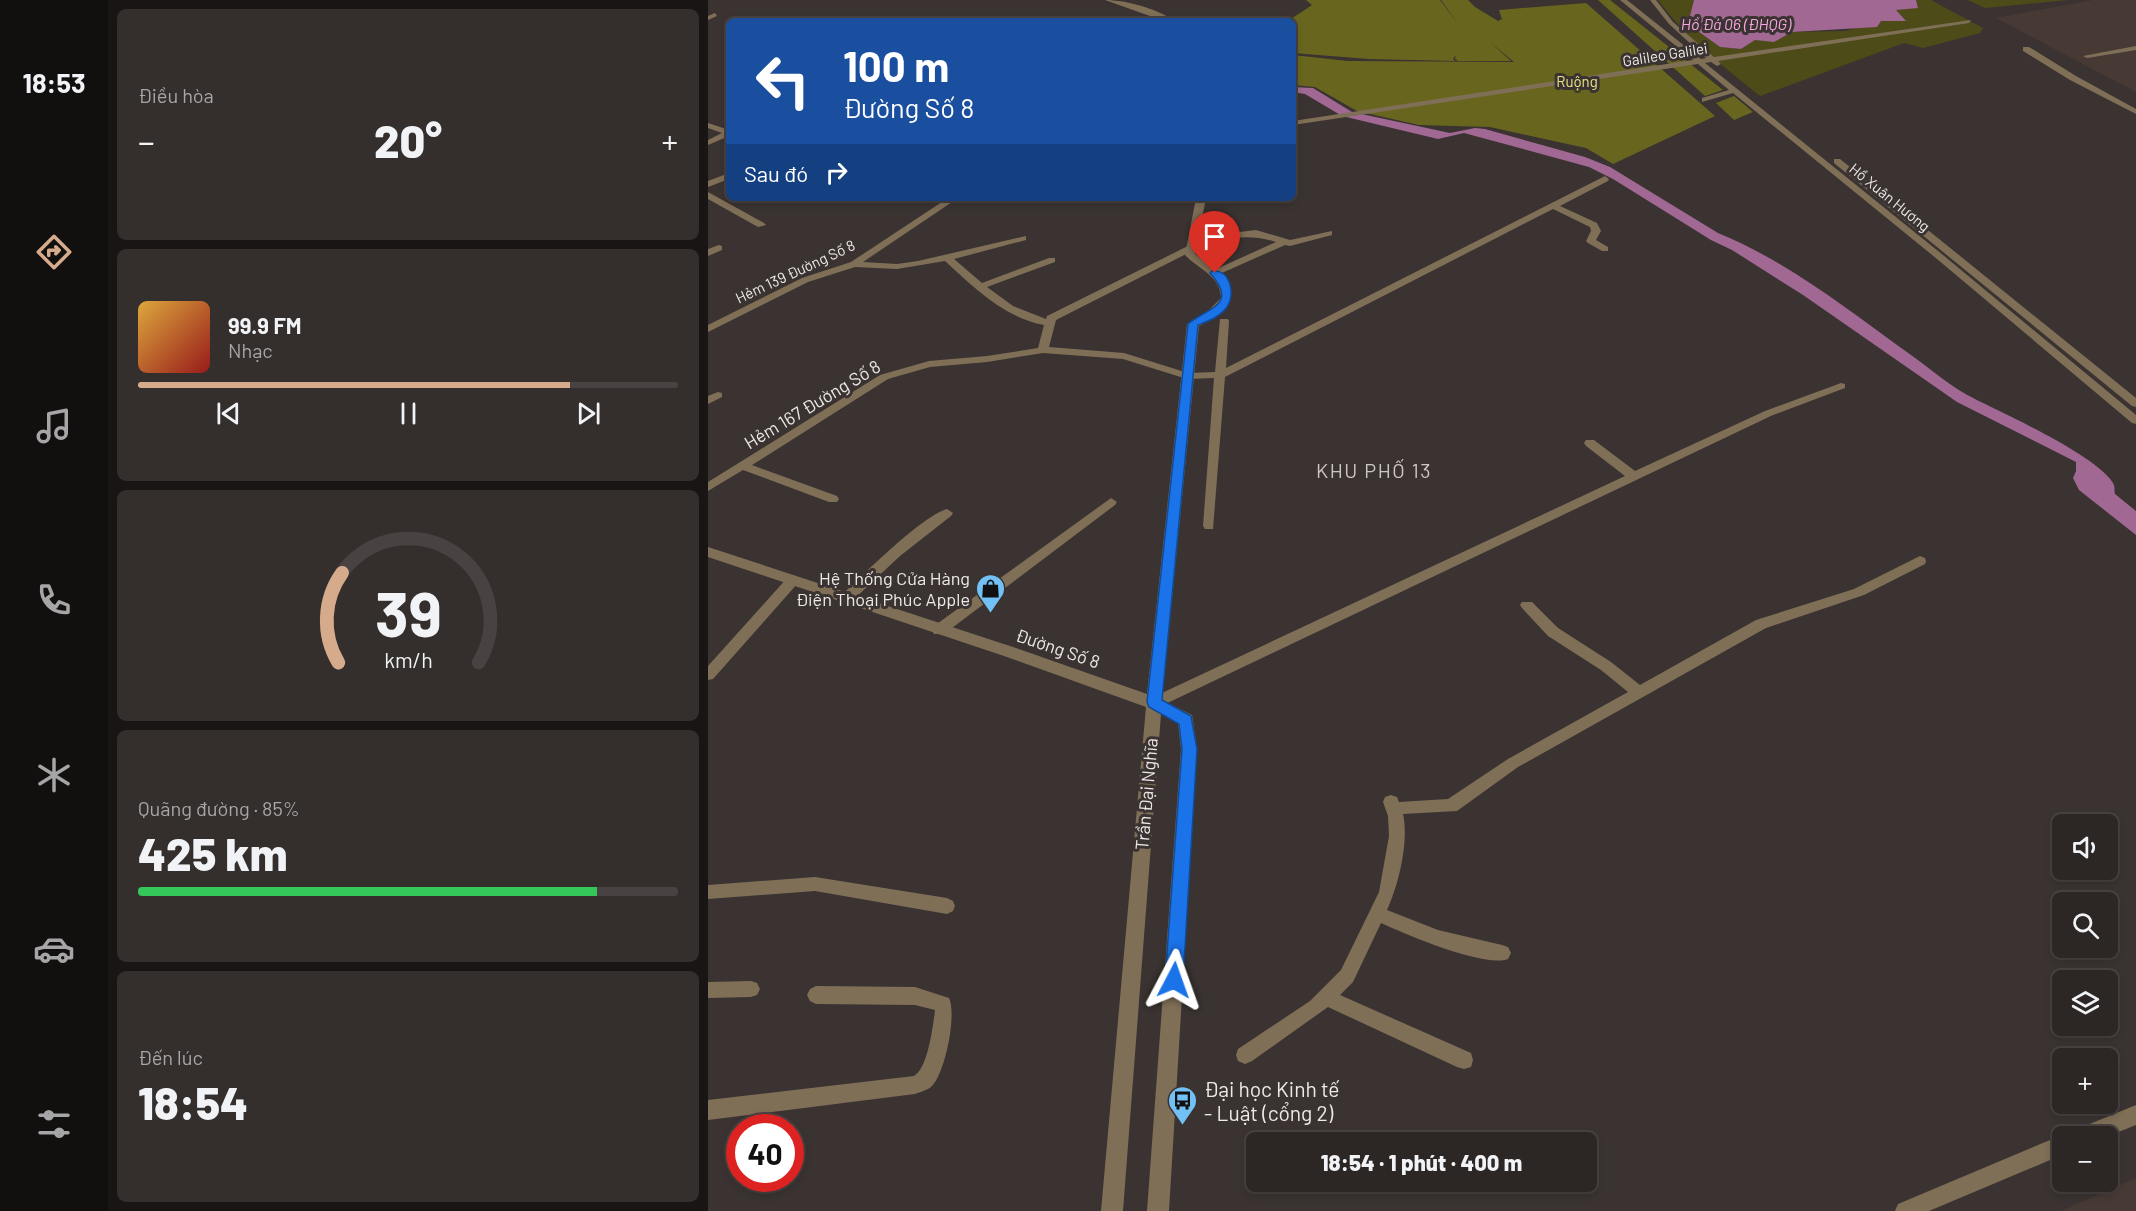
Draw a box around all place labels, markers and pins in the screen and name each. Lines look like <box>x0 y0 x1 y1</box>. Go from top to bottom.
pin <box>1189 211 1240 273</box>
place label: Hệ Thống Cửa Hàng Điện Thoại Phúc Apple <box>796 567 970 610</box>
shop icon: Hệ Thống Cửa Hàng Điện Thoại Phúc Apple <box>975 572 1007 614</box>
place label: Đại học Kinh tế - Luật (cổng 2) <box>1204 1076 1340 1125</box>
bus stop icon: Đại học Kinh tế - Luật (cổng 2) <box>1167 1084 1199 1126</box>

